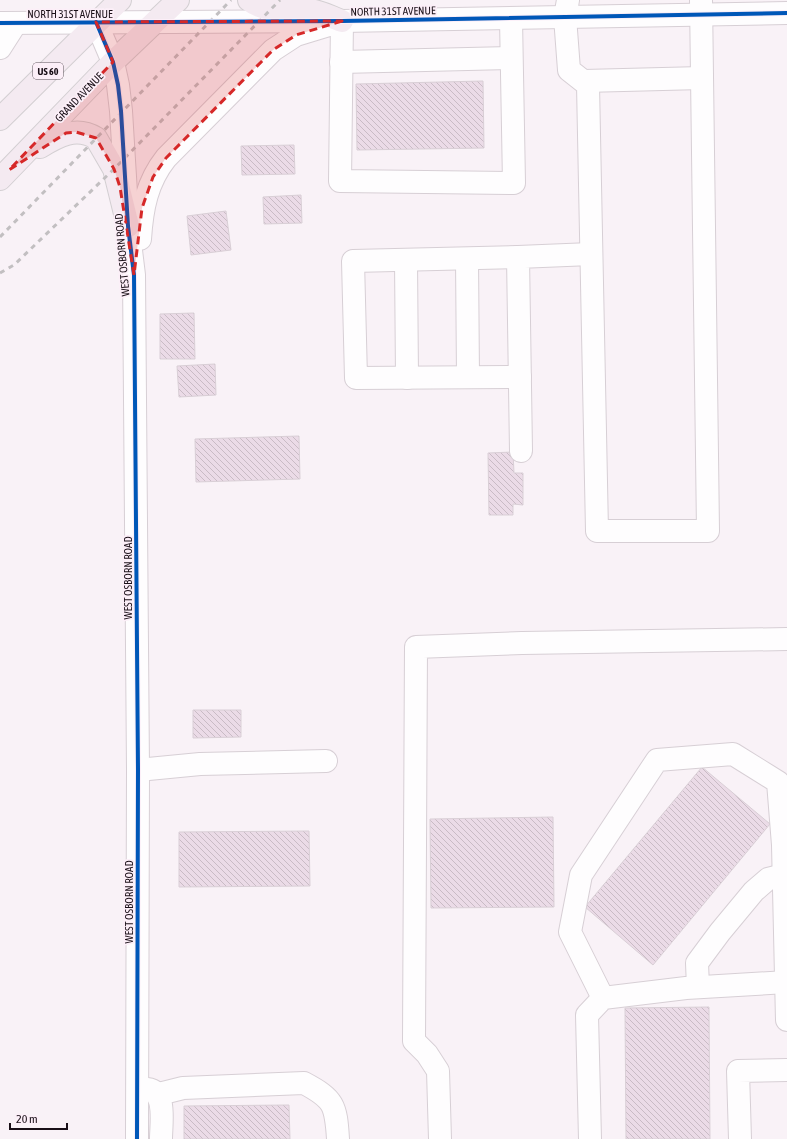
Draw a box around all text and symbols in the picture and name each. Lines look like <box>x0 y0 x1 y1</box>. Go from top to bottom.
street label: NORTH 31ST AVENUE <box>350 4 436 18</box>
street label: NORTH 31ST AVENUE <box>27 8 113 20</box>
road number: US 60 <box>33 63 63 79</box>
street label: GRAND AVENUE <box>53 70 106 124</box>
street label: WEST OSBORN ROAD <box>112 213 132 297</box>
street label: WEST OSBORN ROAD <box>122 536 134 620</box>
street label: WEST OSBORN ROAD <box>123 860 135 944</box>
scale bar <box>10 1105 67 1131</box>
text: 20 m <box>16 1112 38 1126</box>

